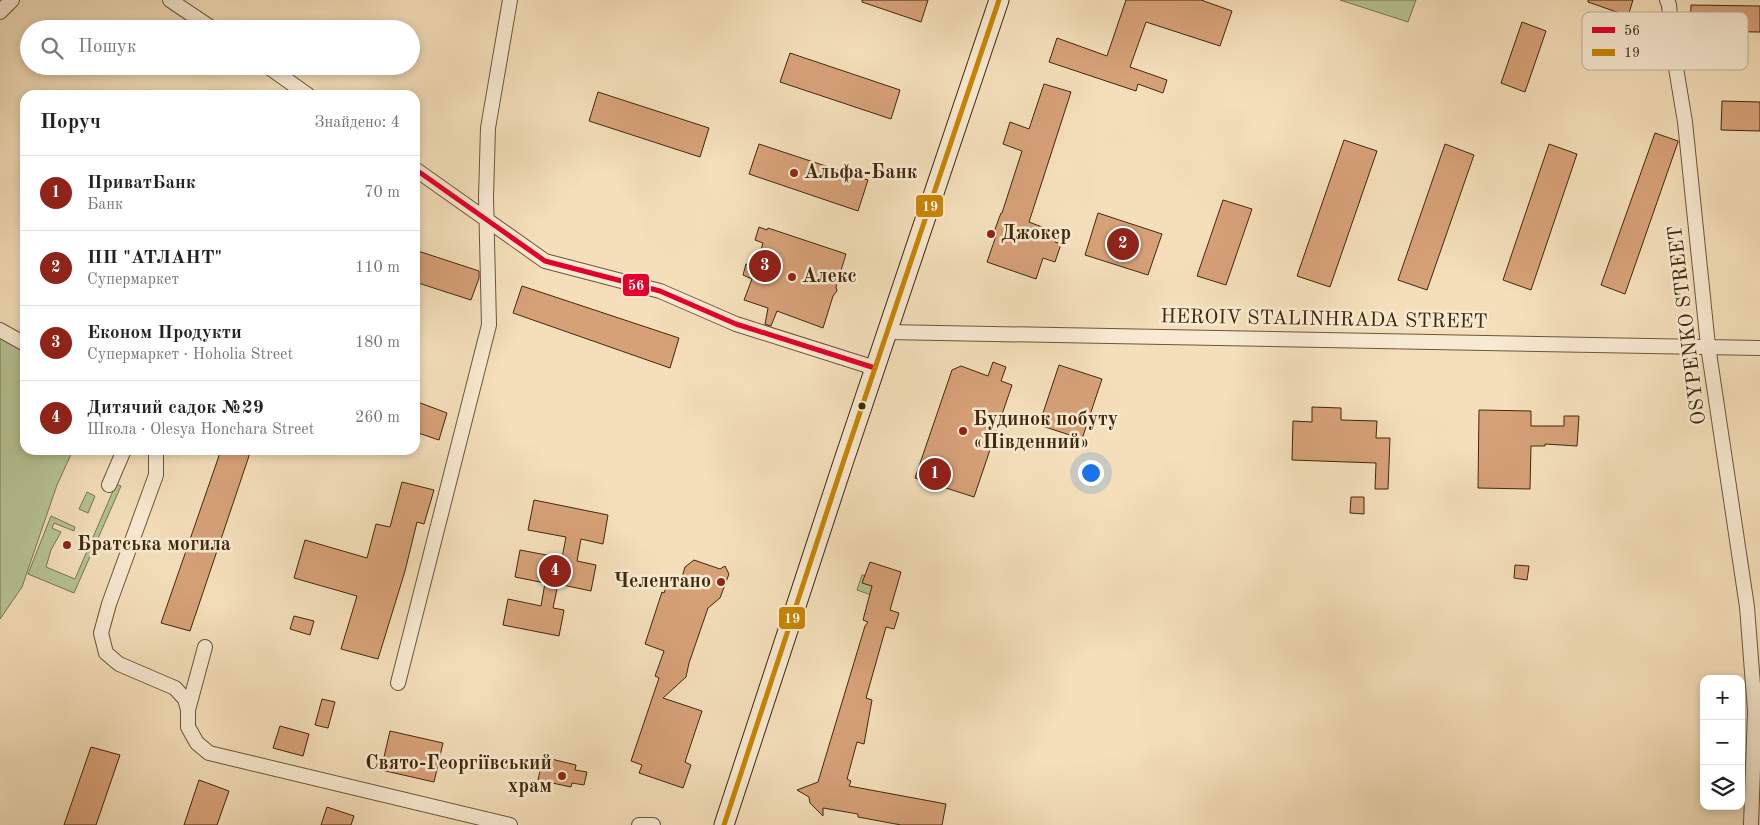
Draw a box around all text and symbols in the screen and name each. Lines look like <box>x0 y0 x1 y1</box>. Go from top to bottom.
legend <box>1582 12 1748 70</box>
search box <box>20 20 420 75</box>
text: 56 <box>1624 24 1640 38</box>
icon: search <box>38 34 66 62</box>
text: Пошук <box>78 38 136 57</box>
text: 19 <box>1624 46 1640 60</box>
text: Поруч <box>40 112 101 133</box>
text: Знайдено: 4 <box>315 115 400 131</box>
place label: Альфа-Банк <box>804 163 918 183</box>
marker: Альфа-Банк <box>788 167 800 179</box>
text: ПриватБанк <box>87 174 196 193</box>
text: 1 <box>51 185 61 201</box>
text: 70 m <box>364 185 400 201</box>
line badge: 19 <box>915 194 944 218</box>
text: Банк <box>87 197 123 213</box>
text: 19 <box>922 200 938 214</box>
place label: Джокер <box>1001 224 1071 244</box>
street label: OSYPENKO STREET <box>1666 224 1710 426</box>
pin: 2 <box>1107 225 1139 263</box>
marker: Джокер <box>985 228 997 240</box>
pin: 3 <box>749 247 781 285</box>
text: ПП "АТЛАНТ" <box>87 249 222 268</box>
text: 2 <box>51 260 61 276</box>
text: 110 m <box>355 260 400 276</box>
place label: Алекс <box>802 267 857 287</box>
marker: Алекс <box>786 271 798 283</box>
text: Супермаркет <box>87 272 179 288</box>
line badge: 56 <box>622 273 650 297</box>
text: 56 <box>628 279 644 293</box>
street label: HEROIV STALINHRADA STREET <box>1160 307 1488 333</box>
text: Економ Продукти <box>87 324 242 343</box>
text: 3 <box>51 335 61 351</box>
text: 180 m <box>355 335 400 351</box>
text: Супермаркет · Hoholia Street <box>87 347 293 363</box>
text: Дитячий садок №29 <box>87 399 264 418</box>
unlabelled marker <box>857 401 867 411</box>
text: 4 <box>51 410 61 426</box>
text: 260 m <box>355 410 400 426</box>
place label: Будинок побуту «Південний» <box>973 410 1118 453</box>
text: Школа · Olesya Honchara Street <box>87 422 314 438</box>
marker: Будинок побуту «Південний» <box>957 425 969 437</box>
pin: 1 <box>919 455 951 493</box>
your location <box>1078 460 1104 486</box>
place label: Братська могила <box>77 535 231 555</box>
marker: Братська могила <box>61 539 73 551</box>
pin: 4 <box>539 552 571 590</box>
place label: Челентано <box>613 572 711 592</box>
marker: Челентано <box>715 576 727 588</box>
line badge: 19 <box>778 606 806 630</box>
text: 19 <box>784 612 800 626</box>
map controls <box>1700 675 1745 810</box>
button: + <box>1700 675 1745 720</box>
button: − <box>1700 720 1745 765</box>
place label: Свято-Георгіївський храм <box>365 754 552 797</box>
button: layers <box>1700 765 1745 810</box>
marker: Свято-Георгіївський храм <box>556 770 568 782</box>

